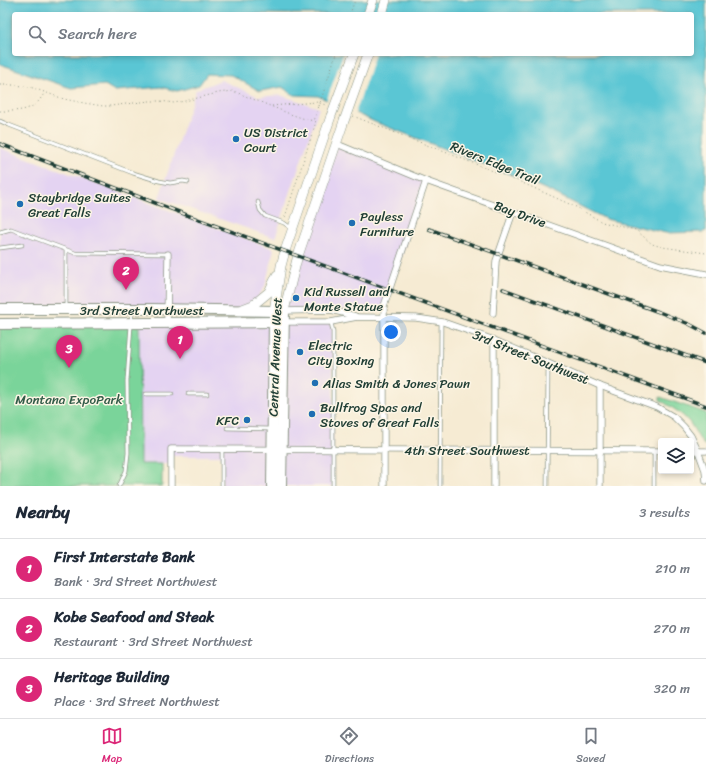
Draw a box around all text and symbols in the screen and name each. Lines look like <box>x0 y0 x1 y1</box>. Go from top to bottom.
search box <box>12 12 694 56</box>
text: Search here <box>58 21 137 47</box>
icon: search <box>26 23 48 45</box>
place label: US District Court <box>244 121 309 159</box>
marker: US District Court <box>231 134 241 144</box>
street label: Rivers Edge Trail <box>447 135 543 191</box>
place label: Staybridge Suites Great Falls <box>28 186 131 224</box>
street label: Bay Drive <box>491 194 549 234</box>
marker: Staybridge Suites Great Falls <box>15 199 25 209</box>
place label: Payless Furniture <box>360 205 415 243</box>
marker: Payless Furniture <box>347 218 357 228</box>
pin: 2 <box>113 257 139 290</box>
place label: Kid Russell and Monte Statue <box>304 280 391 318</box>
marker: Kid Russell and Monte Statue <box>291 293 301 303</box>
street label: Central Avenue West <box>261 297 289 417</box>
street label: 3rd Street Northwest <box>80 299 205 322</box>
your location <box>381 322 401 342</box>
street label: 3rd Street Southwest <box>469 323 593 391</box>
pin: 1 <box>167 326 193 359</box>
place label: Electric City Boxing <box>308 334 375 372</box>
pin: 3 <box>56 335 82 368</box>
marker: Electric City Boxing <box>295 347 305 357</box>
place label: Alias Smith & Jones Pawn <box>322 372 470 395</box>
marker: Alias Smith & Jones Pawn <box>310 378 320 388</box>
park label: Montana ExpoPark <box>15 388 123 411</box>
place label: Bullfrog Spas and Stoves of Great Falls <box>320 396 440 434</box>
place label: KFC <box>216 409 239 432</box>
marker: Bullfrog Spas and Stoves of Great Falls <box>307 409 317 419</box>
marker: KFC <box>242 415 252 425</box>
map controls <box>658 438 694 474</box>
button: layers <box>658 438 694 474</box>
street label: 4th Street Southwest <box>404 439 530 462</box>
text: Nearby <box>16 497 70 527</box>
text: 3 results <box>639 501 690 524</box>
text: First Interstate Bank <box>54 544 195 570</box>
text: 1 <box>26 557 32 580</box>
text: 210 m <box>655 557 690 580</box>
text: Bank · 3rd Street Northwest <box>54 570 217 593</box>
text: Kobe Seafood and Steak <box>54 604 214 630</box>
text: 2 <box>25 617 33 640</box>
text: 270 m <box>653 617 690 640</box>
text: Restaurant · 3rd Street Northwest <box>54 630 253 653</box>
text: Heritage Building <box>54 664 170 690</box>
text: 3 <box>25 677 33 700</box>
text: 320 m <box>654 677 690 700</box>
text: Place · 3rd Street Northwest <box>54 690 220 713</box>
tab: Map <box>101 725 123 768</box>
tab: Directions <box>325 725 374 768</box>
tab: Saved <box>576 725 605 768</box>

